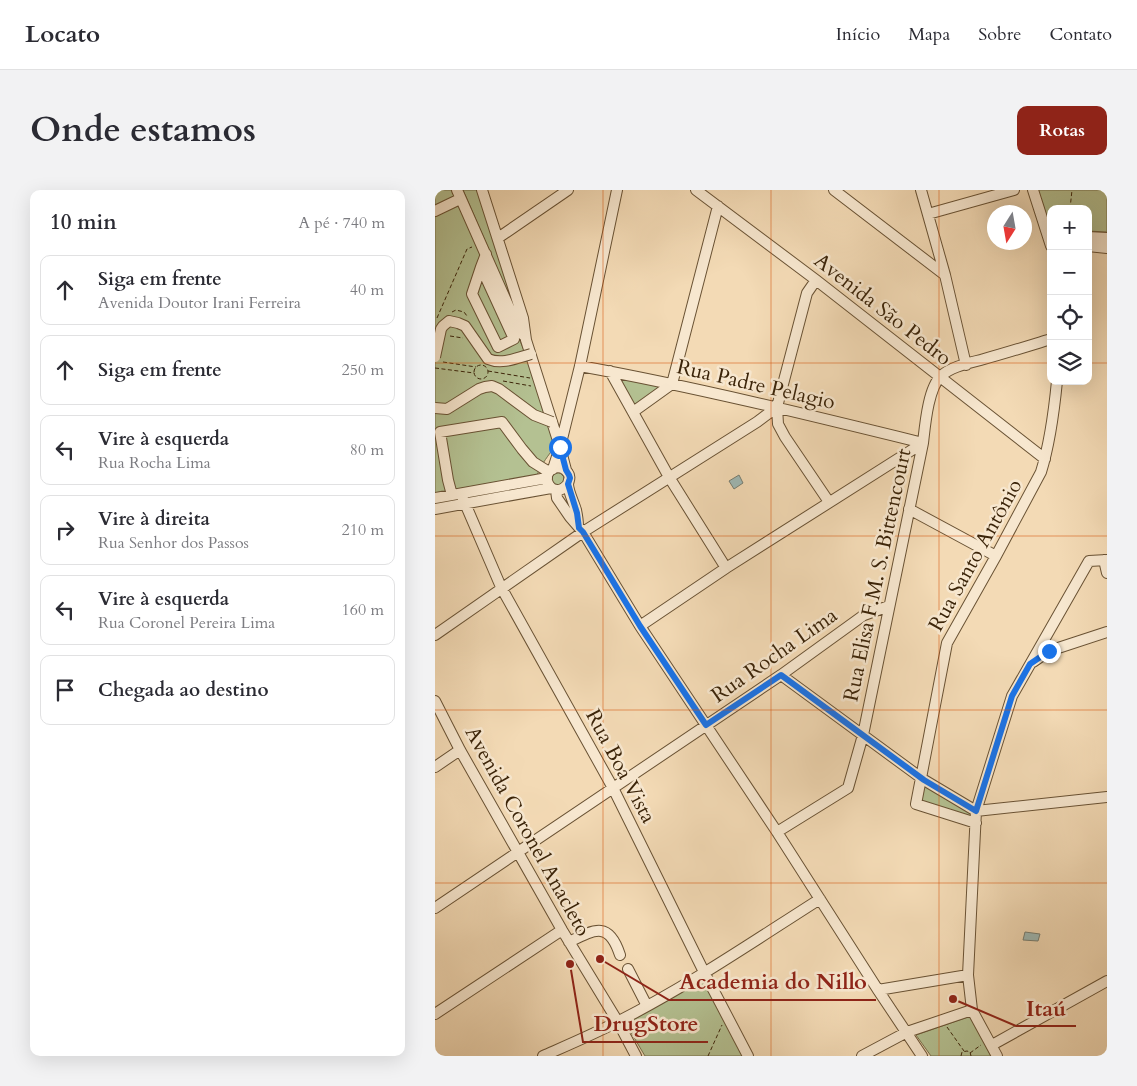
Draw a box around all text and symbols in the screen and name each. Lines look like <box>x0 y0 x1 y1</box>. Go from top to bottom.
text: Locato <box>25 18 100 51</box>
text: Início <box>836 22 880 47</box>
text: Mapa <box>908 22 950 47</box>
text: Sobre <box>978 22 1021 47</box>
text: Contato <box>1049 22 1112 47</box>
text: Onde estamos <box>30 106 256 154</box>
button: Rotas <box>1017 106 1107 155</box>
north arrow <box>987 205 1032 250</box>
map controls <box>1047 205 1092 385</box>
button: + <box>1047 205 1092 250</box>
text: 10 min <box>50 208 117 237</box>
text: A pé · 740 m <box>298 212 385 234</box>
street label: Avenida São Pedro <box>808 246 958 372</box>
button: − <box>1047 250 1092 295</box>
text: Siga em frente <box>98 266 222 292</box>
icon: ahead <box>51 276 79 304</box>
text: 40 m <box>350 279 384 301</box>
text: Avenida Doutor Irani Ferreira <box>98 292 301 314</box>
button: locate <box>1047 295 1092 340</box>
button: layers <box>1047 340 1092 385</box>
street label: Rua Padre Pelagio <box>674 352 838 417</box>
icon: ahead <box>51 356 79 384</box>
text: Siga em frente <box>98 357 222 383</box>
text: 250 m <box>342 359 384 381</box>
text: Vire à esquerda <box>98 426 229 452</box>
icon: left <box>51 436 79 464</box>
route start <box>549 436 572 459</box>
text: 80 m <box>350 439 384 461</box>
street label: Rua Elisa F.M. S. Bittencourt <box>836 446 919 704</box>
text: Rua Rocha Lima <box>98 452 211 474</box>
street label: Rua Santo Antônio <box>922 474 1029 637</box>
text: Vire à direita <box>98 506 210 532</box>
icon: right <box>51 516 79 544</box>
text: 210 m <box>342 519 384 541</box>
text: Rua Senhor dos Passos <box>98 532 249 554</box>
text: Vire à esquerda <box>98 586 229 612</box>
icon: left <box>51 596 79 624</box>
text: 160 m <box>342 599 384 621</box>
street label: Rua Rocha Lima <box>705 601 843 710</box>
text: Rua Coronel Pereira Lima <box>98 612 275 634</box>
route end <box>1038 640 1061 663</box>
icon: arrive <box>51 676 79 704</box>
text: Chegada ao destino <box>98 677 269 703</box>
street label: Rua Boa Vista <box>578 704 663 828</box>
street label: Avenida Coronel Anacleto <box>458 721 597 942</box>
callout: Academia do Nillo <box>669 963 876 1000</box>
text: Academia do Nillo <box>679 967 867 997</box>
callout: Itaú <box>1016 989 1076 1026</box>
text: Itaú <box>1026 994 1066 1024</box>
callout: DrugStore <box>583 1005 708 1042</box>
text: DrugStore <box>594 1009 698 1039</box>

